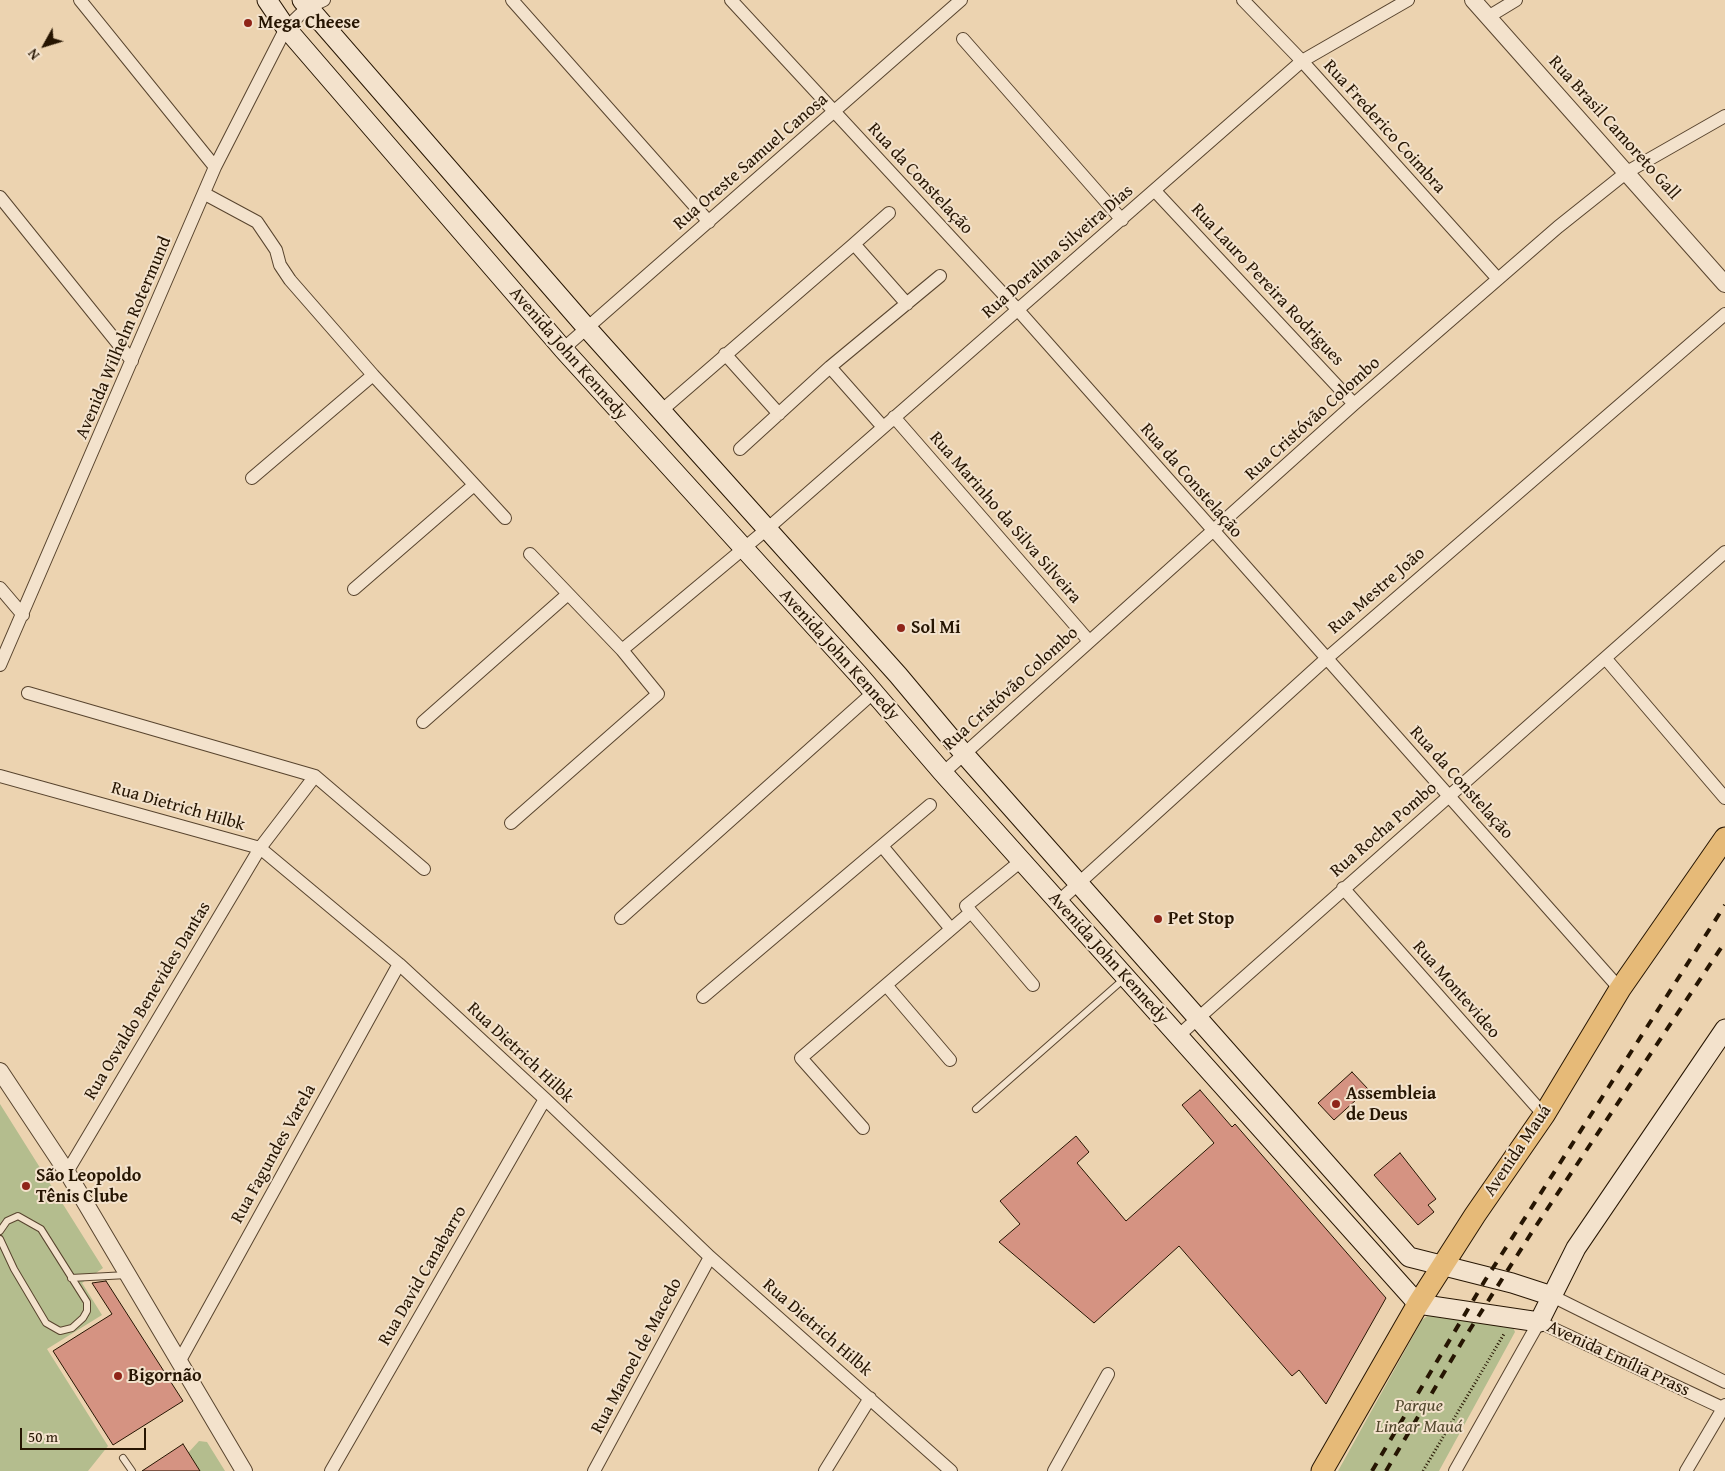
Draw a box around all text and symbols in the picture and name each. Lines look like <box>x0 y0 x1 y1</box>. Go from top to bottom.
place label: Mega Cheese <box>258 12 360 34</box>
marker: Mega Cheese <box>242 17 254 29</box>
north arrow <box>20 20 70 70</box>
text: N <box>23 45 44 64</box>
street label: Rua Brasil Camoreto Gall <box>1544 52 1684 204</box>
street label: Rua Frederico Coimbra <box>1318 56 1450 198</box>
street label: Rua Oreste Samuel Canosa <box>669 89 833 235</box>
street label: Rua da Constelação <box>863 119 977 239</box>
street label: Rua Doralina Silveira Dias <box>978 180 1138 324</box>
street label: Rua Lauro Pereira Rodrigues <box>1186 199 1348 371</box>
street label: Avenida Wilhelm Rotermund <box>71 234 177 442</box>
street label: Avenida John Kennedy <box>504 283 632 425</box>
street label: Rua Cristóvão Colombo <box>1241 353 1385 485</box>
street label: Rua da Constelação <box>1135 419 1247 543</box>
street label: Rua Marinho da Silva Silveira <box>925 428 1085 608</box>
street label: Rua Mestre João <box>1324 543 1430 639</box>
street label: Avenida John Kennedy <box>774 585 904 725</box>
place label: Sol Mi <box>911 617 961 639</box>
marker: Sol Mi <box>895 622 907 634</box>
street label: Rua Cristóvão Colombo <box>939 623 1083 755</box>
street label: Rua da Constelação <box>1404 722 1518 844</box>
street label: Rua Dietrich Hilbk <box>109 778 247 836</box>
street label: Rua Rocha Pombo <box>1326 778 1442 882</box>
street label: Avenida John Kennedy <box>1043 888 1173 1028</box>
street label: Rua Osvaldo Benevides Dantas <box>80 898 216 1104</box>
place label: Pet Stop <box>1168 908 1234 930</box>
marker: Pet Stop <box>1152 913 1164 925</box>
street label: Rua Montevideo <box>1408 937 1504 1043</box>
street label: Rua Dietrich Hilbk <box>462 998 578 1108</box>
street label: Rua Fagundes Varela <box>227 1081 321 1227</box>
place label: Assembleia de Deus <box>1346 1083 1436 1126</box>
marker: Assembleia de Deus <box>1330 1098 1342 1110</box>
street label: Avenida Mauá <box>1479 1101 1557 1201</box>
place label: São Leopoldo Tênis Clube <box>36 1165 141 1208</box>
marker: São Leopoldo Tênis Clube <box>20 1180 32 1192</box>
street label: Rua David Canabarro <box>374 1202 472 1350</box>
street label: Rua Manoel de Macedo <box>587 1275 687 1437</box>
street label: Rua Dietrich Hilbk <box>758 1275 876 1381</box>
street label: Avenida Emília Prass <box>1543 1316 1693 1402</box>
place label: Bigornão <box>128 1365 201 1387</box>
marker: Bigornão <box>112 1370 124 1382</box>
park label: Parque Linear Mauá <box>1375 1395 1463 1438</box>
scale bar <box>22 1418 149 1450</box>
text: 50 m <box>28 1426 58 1447</box>

